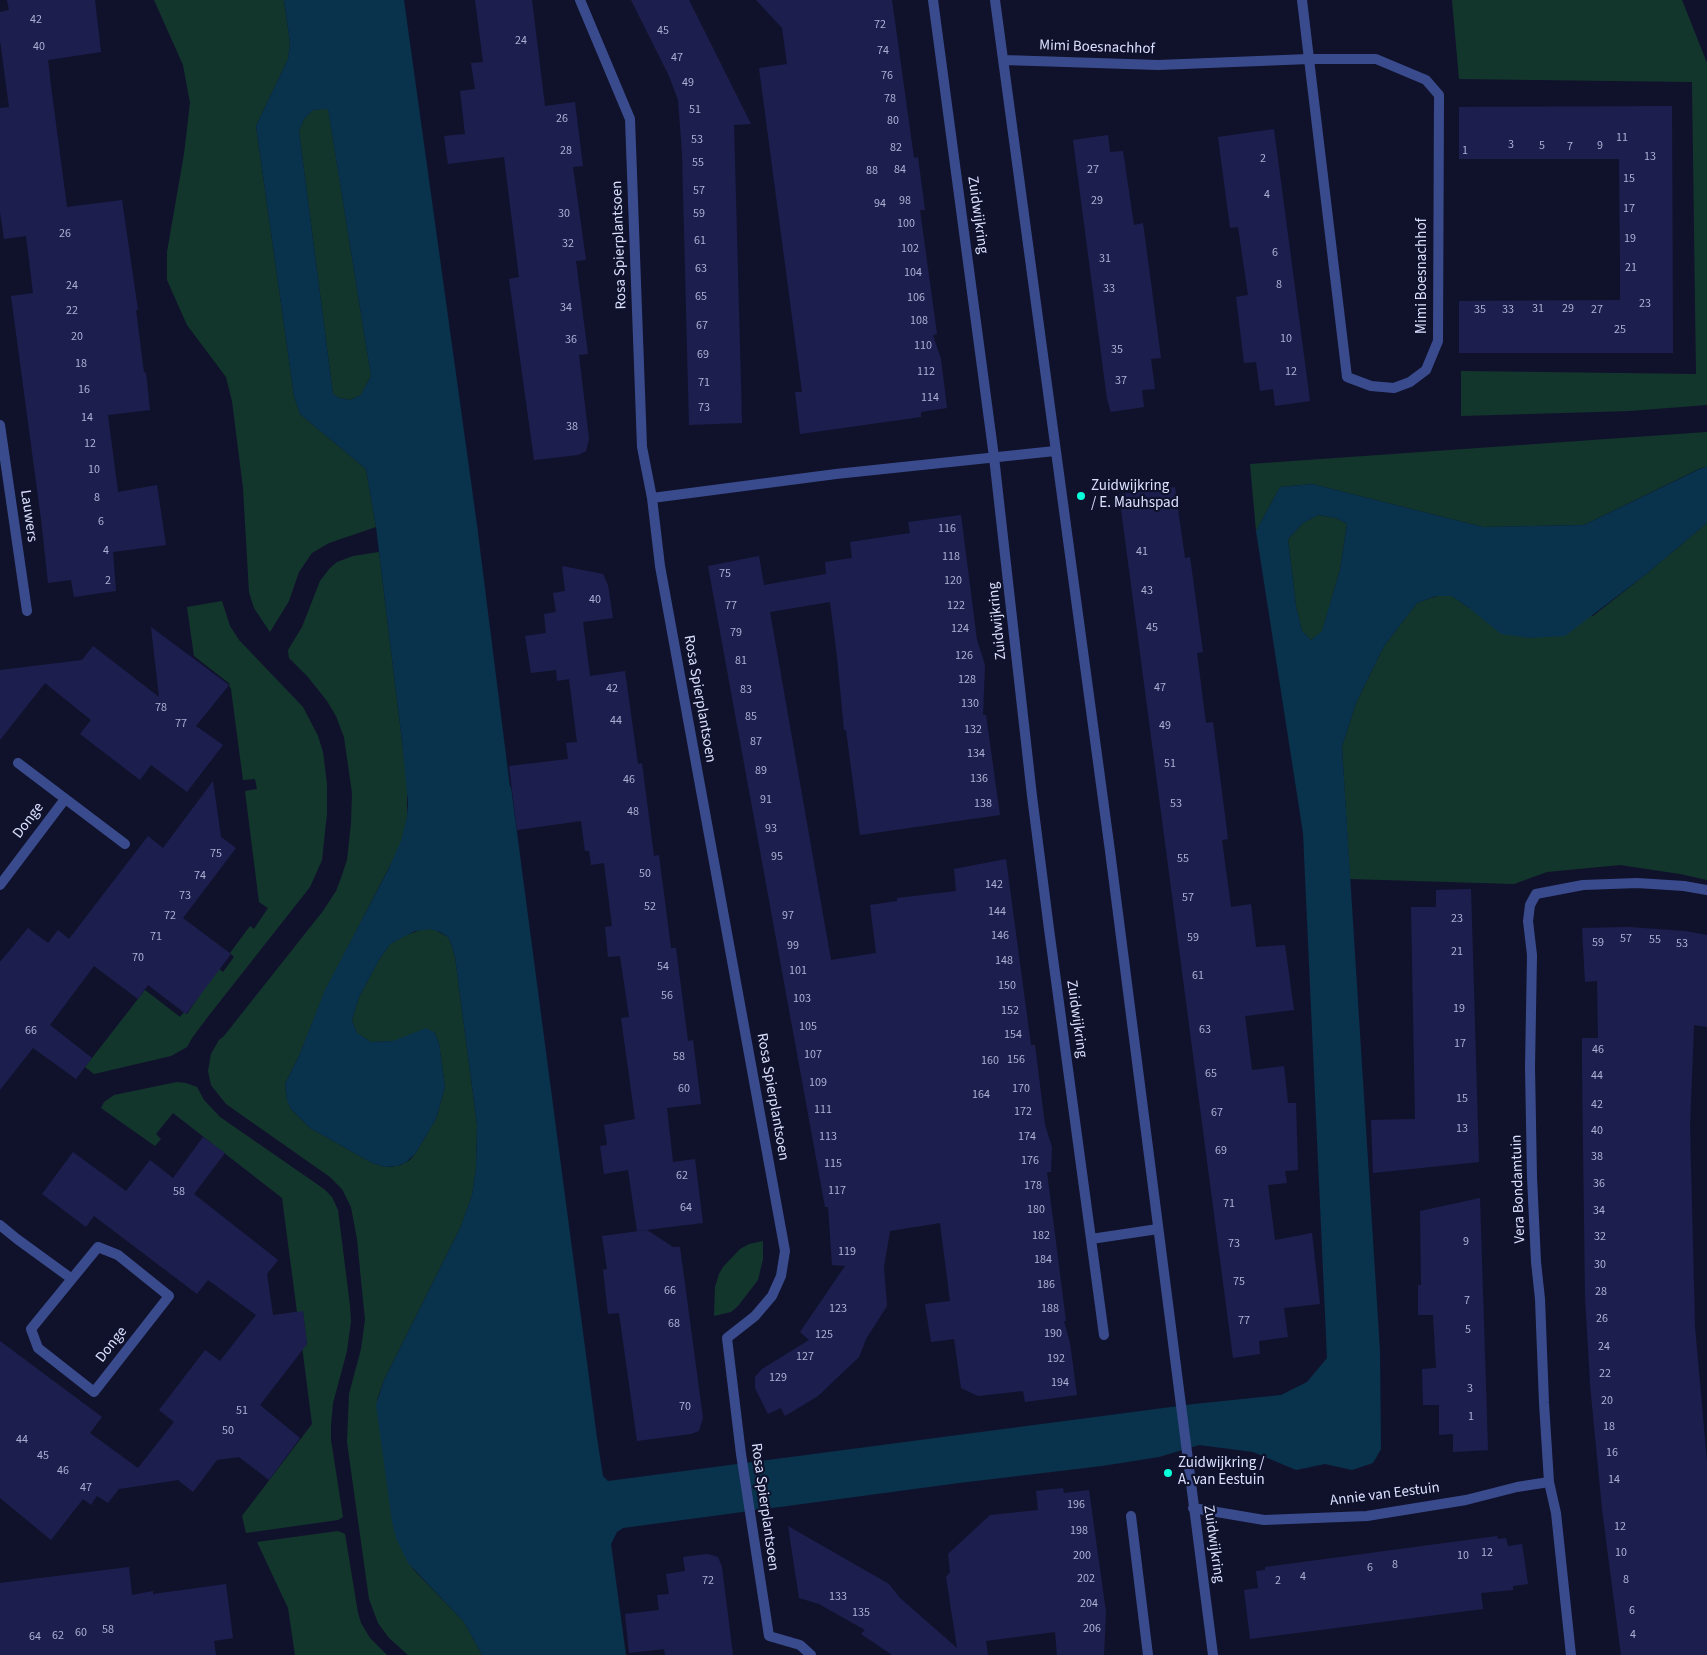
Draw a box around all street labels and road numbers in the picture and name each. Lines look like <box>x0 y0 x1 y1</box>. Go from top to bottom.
street label: Mimi Boesnachhof <box>1039 37 1155 59</box>
street label: Zuidwijkring <box>963 175 991 255</box>
street label: Rosa Spierplantsoen <box>609 180 631 310</box>
street label: Mimi Boesnachhof <box>1414 218 1432 334</box>
street label: Lauwers <box>15 489 41 543</box>
street label: Zuidwijkring <box>985 581 1011 661</box>
street label: Rosa Spierplantsoen <box>679 634 719 764</box>
street label: Donge <box>10 799 48 843</box>
street label: Zuidwijkring <box>1062 979 1090 1059</box>
street label: Rosa Spierplantsoen <box>752 1032 792 1162</box>
street label: Vera Bondamtuin <box>1508 1134 1530 1244</box>
street label: Donge <box>92 1324 132 1366</box>
street label: Rosa Spierplantsoen <box>746 1442 782 1572</box>
street label: Annie van Eestuin <box>1329 1479 1441 1511</box>
street label: Zuidwijkring <box>1199 1504 1227 1584</box>

